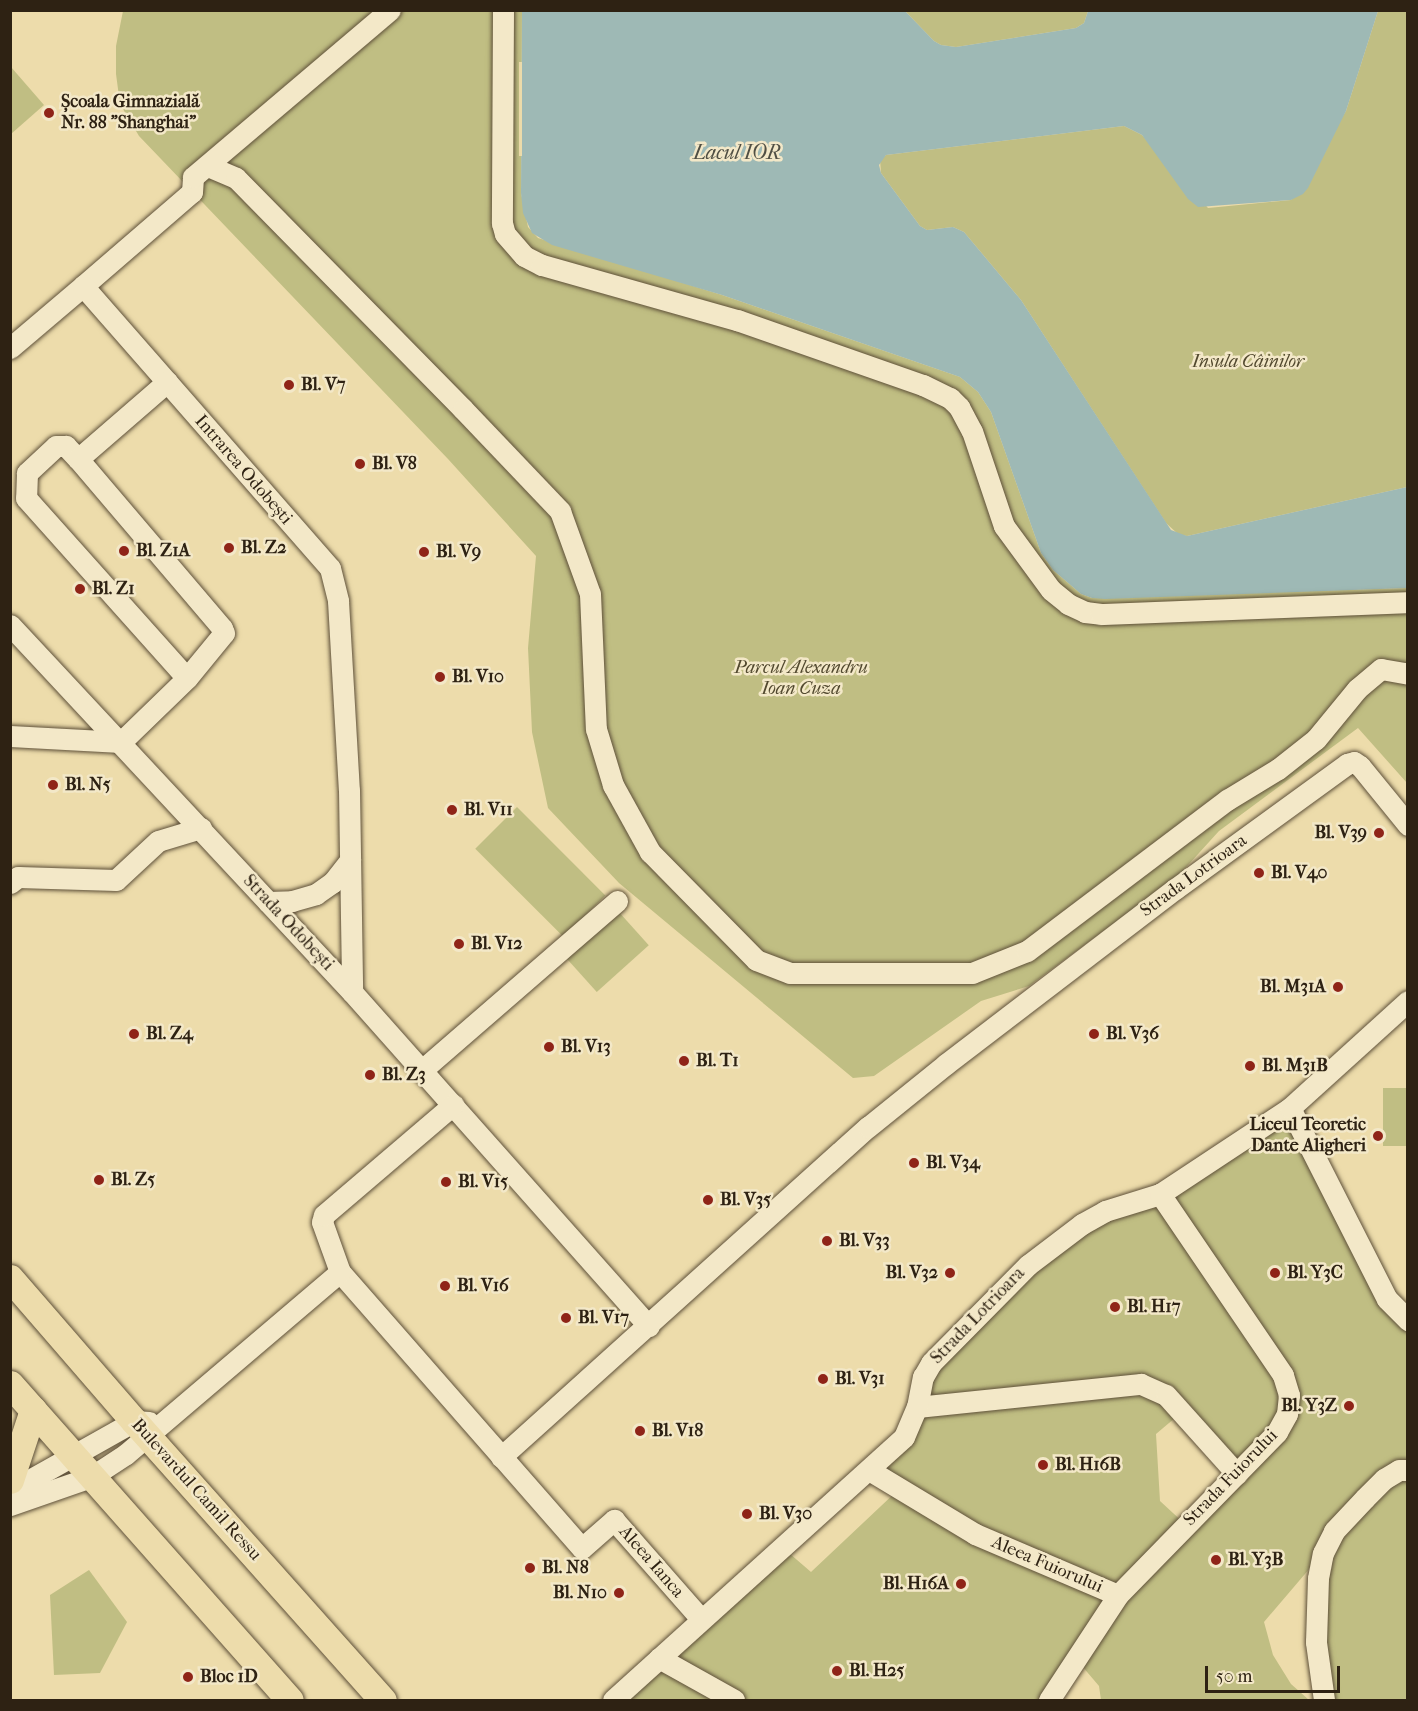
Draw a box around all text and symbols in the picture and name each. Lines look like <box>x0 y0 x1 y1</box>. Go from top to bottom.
place label: Școala Gimnazială Nr. 88 "Shanghai" <box>61 92 200 134</box>
marker: Școala Gimnazială Nr. 88 "Shanghai" <box>42 106 56 120</box>
water label: Lacul IOR <box>693 140 781 164</box>
park label: Insula Câinilor <box>1192 351 1304 373</box>
place label: Bl. V7 <box>301 374 345 396</box>
marker: Bl. V7 <box>282 378 296 392</box>
street label: Intrarea Odobești <box>190 411 296 529</box>
place label: Bl. V8 <box>372 453 417 475</box>
marker: Bl. V8 <box>353 457 367 471</box>
place label: Bl. Z2 <box>241 537 286 559</box>
place label: Bl. Z1A <box>136 540 190 562</box>
marker: Bl. Z2 <box>222 541 236 555</box>
place label: Bl. V9 <box>436 541 481 563</box>
marker: Bl. Z1A <box>117 544 131 558</box>
marker: Bl. V9 <box>417 545 431 559</box>
place label: Bl. Z1 <box>92 578 135 600</box>
marker: Bl. Z1 <box>73 582 87 596</box>
park label: Parcul Alexandru Ioan Cuza <box>734 658 868 700</box>
place label: Bl. V10 <box>452 666 504 688</box>
marker: Bl. V10 <box>433 670 447 684</box>
place label: Bl. N5 <box>65 774 110 796</box>
marker: Bl. N5 <box>46 778 60 792</box>
place label: Bl. V11 <box>464 799 513 821</box>
marker: Bl. V11 <box>445 803 459 817</box>
place label: Bl. V39 <box>1314 822 1367 844</box>
marker: Bl. V39 <box>1372 826 1386 840</box>
street label: Strada Lotrioara <box>1137 830 1251 922</box>
place label: Bl. V40 <box>1271 862 1327 884</box>
marker: Bl. V40 <box>1252 866 1266 880</box>
street label: Strada Odobești <box>238 870 338 976</box>
place label: Bl. V12 <box>471 933 522 955</box>
marker: Bl. V12 <box>452 937 466 951</box>
place label: Bl. M31A <box>1260 976 1326 998</box>
marker: Bl. M31A <box>1331 980 1345 994</box>
place label: Bl. Z4 <box>146 1023 193 1045</box>
place label: Bl. V36 <box>1106 1023 1159 1045</box>
marker: Bl. Z4 <box>127 1027 141 1041</box>
marker: Bl. V36 <box>1087 1027 1101 1041</box>
place label: Bl. V13 <box>561 1036 611 1058</box>
marker: Bl. V13 <box>542 1040 556 1054</box>
place label: Bl. T1 <box>696 1050 739 1072</box>
marker: Bl. T1 <box>677 1054 691 1068</box>
place label: Bl. M31B <box>1262 1055 1328 1077</box>
marker: Bl. M31B <box>1243 1059 1257 1073</box>
place label: Bl. Z3 <box>382 1064 426 1086</box>
marker: Bl. Z3 <box>363 1068 377 1082</box>
place label: Liceul Teoretic Dante Aligheri <box>1250 1115 1366 1158</box>
marker: Liceul Teoretic Dante Aligheri <box>1371 1129 1385 1143</box>
place label: Bl. V34 <box>926 1152 980 1174</box>
marker: Bl. V34 <box>907 1156 921 1170</box>
place label: Bl. Z5 <box>111 1169 155 1191</box>
place label: Bl. V15 <box>458 1171 508 1193</box>
marker: Bl. Z5 <box>92 1173 106 1187</box>
marker: Bl. V15 <box>439 1175 453 1189</box>
place label: Bl. V35 <box>720 1189 771 1211</box>
marker: Bl. V35 <box>701 1193 715 1207</box>
place label: Bl. V33 <box>839 1230 890 1252</box>
marker: Bl. V33 <box>820 1234 834 1248</box>
place label: Bl. V32 <box>886 1262 938 1284</box>
place label: Bl. Y3C <box>1287 1262 1343 1284</box>
street label: Strada Lotrioara <box>926 1263 1030 1369</box>
marker: Bl. V32 <box>943 1266 957 1280</box>
marker: Bl. Y3C <box>1268 1266 1282 1280</box>
place label: Bl. V16 <box>457 1275 509 1297</box>
marker: Bl. V16 <box>438 1279 452 1293</box>
place label: Bl. H17 <box>1127 1296 1180 1318</box>
marker: Bl. H17 <box>1108 1300 1122 1314</box>
place label: Bl. V17 <box>578 1307 629 1329</box>
marker: Bl. V17 <box>559 1311 573 1325</box>
place label: Bl. V31 <box>835 1368 885 1390</box>
marker: Bl. V31 <box>816 1372 830 1386</box>
place label: Bl. Y3Z <box>1281 1395 1337 1417</box>
marker: Bl. Y3Z <box>1342 1399 1356 1413</box>
street label: Bulevardul Camil Ressu <box>127 1415 265 1565</box>
place label: Bl. V18 <box>652 1420 703 1442</box>
marker: Bl. V18 <box>633 1424 647 1438</box>
street label: Strada Fuiorului <box>1179 1425 1283 1531</box>
place label: Bl. H16B <box>1055 1454 1121 1476</box>
marker: Bl. H16B <box>1036 1458 1050 1472</box>
place label: Bl. V30 <box>759 1503 812 1525</box>
marker: Bl. V30 <box>740 1507 754 1521</box>
street label: Aleea Ianca <box>614 1522 688 1602</box>
street label: Aleea Fuiorului <box>988 1532 1106 1598</box>
place label: Bl. Y3B <box>1228 1549 1283 1571</box>
marker: Bl. Y3B <box>1209 1553 1223 1567</box>
place label: Bl. N8 <box>542 1557 589 1579</box>
marker: Bl. N8 <box>523 1561 537 1575</box>
place label: Bl. H16A <box>883 1573 949 1595</box>
marker: Bl. H16A <box>954 1577 968 1591</box>
place label: Bl. N10 <box>553 1582 607 1604</box>
marker: Bl. N10 <box>612 1586 626 1600</box>
scale bar <box>1208 1654 1343 1692</box>
place label: Bl. H25 <box>849 1660 904 1682</box>
marker: Bl. H25 <box>830 1664 844 1678</box>
place label: Bloc 1D <box>200 1666 258 1688</box>
text: 50 m <box>1216 1666 1252 1687</box>
marker: Bloc 1D <box>181 1670 195 1684</box>

